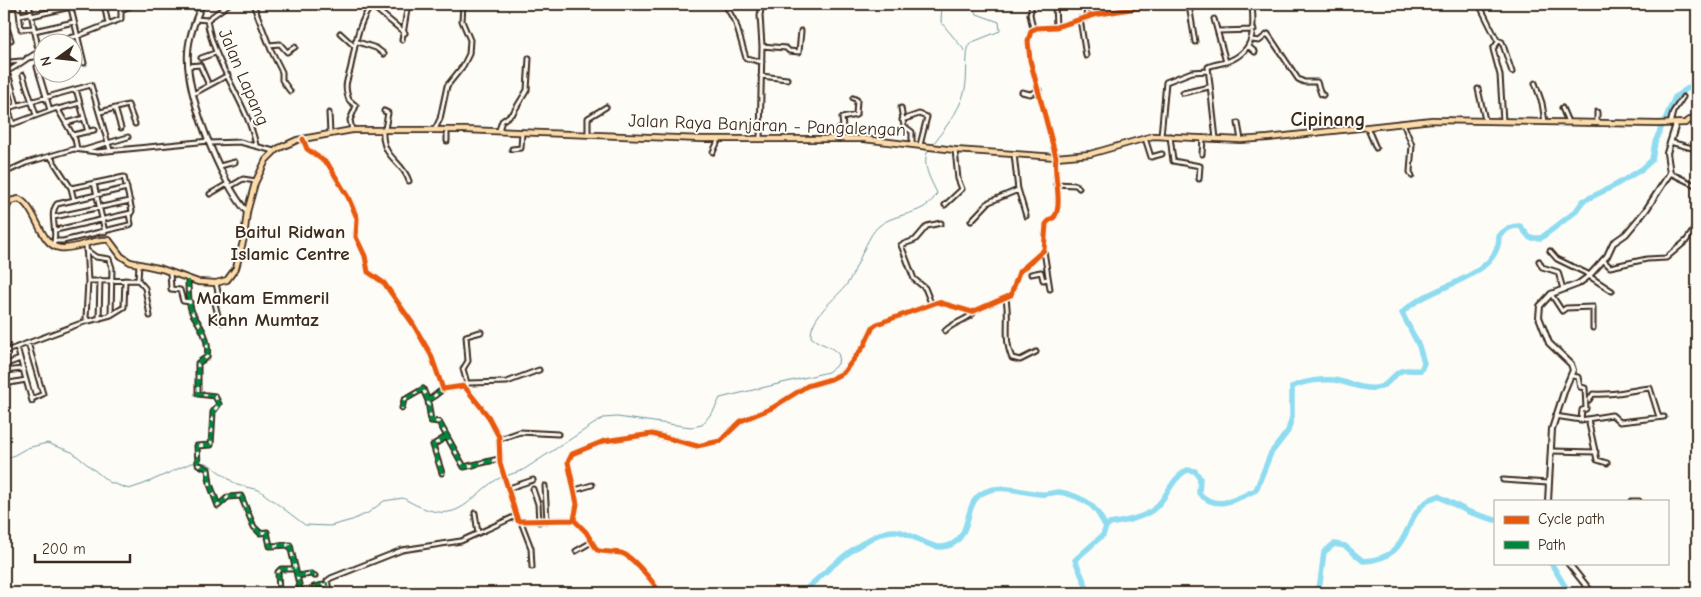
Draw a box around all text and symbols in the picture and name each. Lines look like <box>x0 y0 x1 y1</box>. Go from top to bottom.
street label: Jalan Lapang <box>214 26 273 129</box>
north arrow <box>32 32 82 82</box>
text: N <box>37 55 55 68</box>
district label: Cipinang <box>1291 108 1366 131</box>
street label: Jalan Raya Banjaran - Pangalengan <box>628 110 906 141</box>
district label: Baitul Ridwan Islamic Centre <box>230 221 350 265</box>
district label: Makam Emmeril Kahn Mumtaz <box>196 287 330 331</box>
legend <box>1494 500 1668 564</box>
text: Cycle path <box>1538 510 1605 528</box>
scale bar <box>35 532 130 564</box>
text: Path <box>1538 536 1566 554</box>
text: 200 m <box>42 540 86 558</box>

